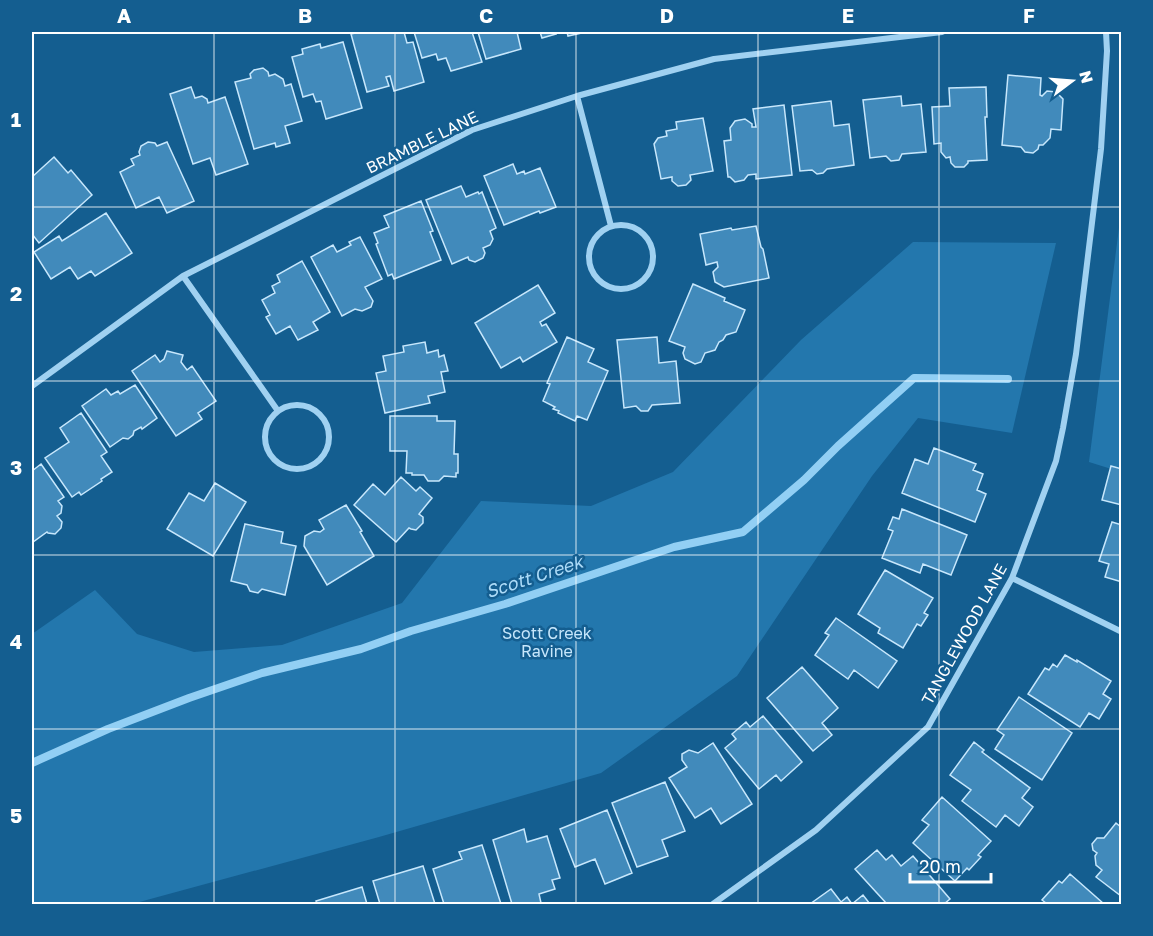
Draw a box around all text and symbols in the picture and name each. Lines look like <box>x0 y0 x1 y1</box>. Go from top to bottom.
text: A <box>117 3 131 27</box>
text: B <box>298 3 312 27</box>
text: C <box>479 3 493 27</box>
text: D <box>660 3 674 27</box>
text: E <box>842 3 854 27</box>
text: F <box>1023 3 1035 27</box>
north arrow <box>1042 51 1102 111</box>
text: N <box>1075 68 1098 85</box>
street label: BRAMBLE LANE <box>363 106 481 178</box>
text: 1 <box>11 107 21 131</box>
text: 2 <box>10 281 22 305</box>
text: 3 <box>10 455 22 479</box>
water label: Scott Creek <box>483 549 587 602</box>
street label: TANGLEWOOD LANE <box>917 560 1011 708</box>
park label: Scott Creek Ravine <box>502 623 592 661</box>
text: 4 <box>10 629 22 653</box>
text: 5 <box>10 803 22 827</box>
scale bar <box>910 846 991 884</box>
text: 20 m <box>919 855 961 877</box>

